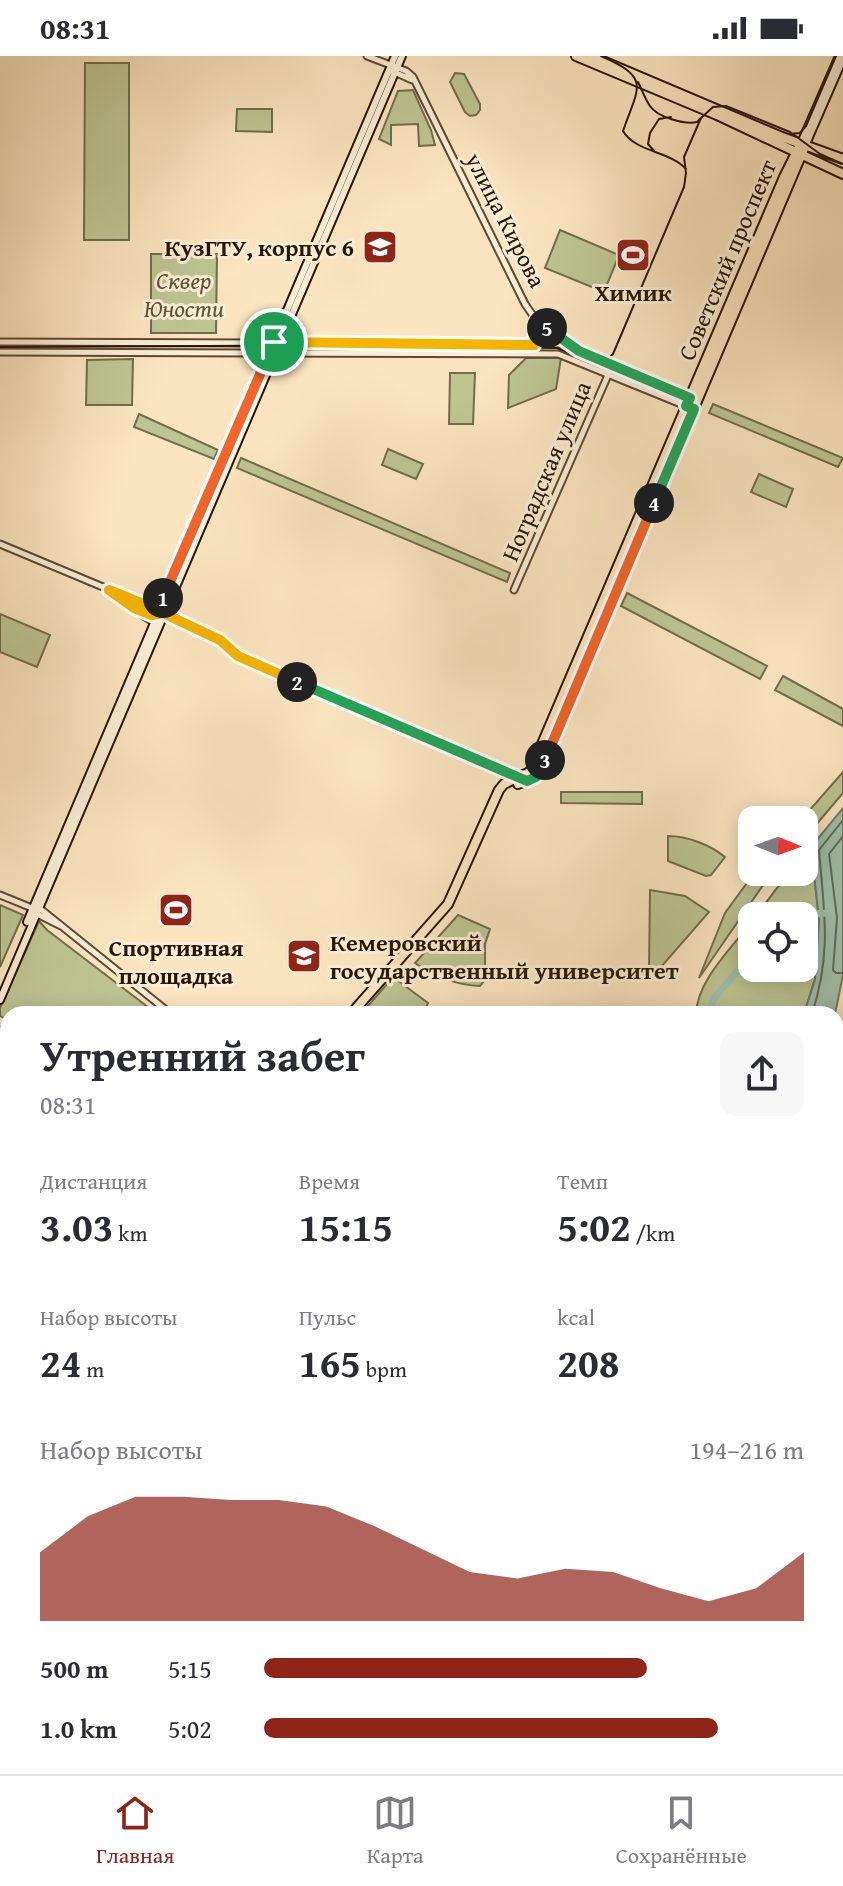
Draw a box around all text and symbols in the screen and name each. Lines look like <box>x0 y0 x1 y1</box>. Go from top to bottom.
text: 08:31 <box>40 6 111 50</box>
street label: улица Кирова <box>456 145 555 294</box>
street label: Советский проспект <box>669 154 785 366</box>
school or university icon: КузГТУ, корпус 6 <box>361 228 399 266</box>
place label: КузГТУ, корпус 6 <box>165 230 354 265</box>
sports icon: Химик <box>614 236 652 274</box>
park label: Сквер Юности <box>144 263 224 326</box>
place label: Химик <box>594 275 672 310</box>
pin <box>240 308 308 376</box>
pin: 5 <box>527 308 567 348</box>
text: 5 <box>541 312 553 344</box>
icon: arrive <box>252 320 296 364</box>
street label: Ноградская улица <box>492 375 600 566</box>
pin: 4 <box>634 483 674 523</box>
text: 4 <box>648 487 660 519</box>
pin: 1 <box>143 578 183 618</box>
text: 1 <box>157 582 169 614</box>
pin: 2 <box>277 662 317 702</box>
text: 2 <box>291 666 303 698</box>
pin: 3 <box>525 740 565 780</box>
text: 3 <box>539 744 551 776</box>
north arrow <box>738 806 818 886</box>
map controls <box>738 806 818 982</box>
sports icon: Спортивная площадка <box>157 891 195 929</box>
button: locate <box>738 902 818 982</box>
place label: Кемеровский государственный университет <box>330 925 679 988</box>
place label: Спортивная площадка <box>109 930 243 993</box>
school or university icon: Кемеровский государственный университет <box>285 937 323 975</box>
text: Утренний забег <box>40 1023 365 1087</box>
button: share <box>720 1032 804 1116</box>
text: 08:31 <box>40 1085 96 1124</box>
text: Дистанция <box>40 1165 148 1197</box>
text: Время <box>299 1165 360 1197</box>
text: Темп <box>557 1165 608 1197</box>
text: 3.03 <box>40 1197 113 1256</box>
text: 15:15 <box>299 1197 393 1256</box>
text: 5:02 <box>557 1197 631 1256</box>
text: km <box>113 1217 147 1249</box>
text: /km <box>631 1217 675 1249</box>
text: Набор высоты <box>40 1301 177 1333</box>
text: Пульс <box>299 1301 356 1333</box>
text: kcal <box>557 1301 595 1333</box>
text: 24 <box>40 1333 81 1392</box>
text: 165 <box>299 1333 361 1392</box>
text: 208 <box>557 1333 620 1392</box>
text: m <box>81 1353 104 1385</box>
text: bpm <box>361 1353 407 1385</box>
text: Набор высоты <box>40 1430 202 1469</box>
text: 194–216 m <box>690 1430 804 1469</box>
text: 500 m <box>40 1649 108 1688</box>
text: 5:15 <box>168 1649 212 1688</box>
text: 1.0 km <box>40 1709 117 1748</box>
text: 5:02 <box>168 1709 212 1748</box>
tab: Главная <box>96 1791 174 1871</box>
tab: Карта <box>367 1791 424 1871</box>
tab: Сохранённые <box>616 1791 747 1871</box>

